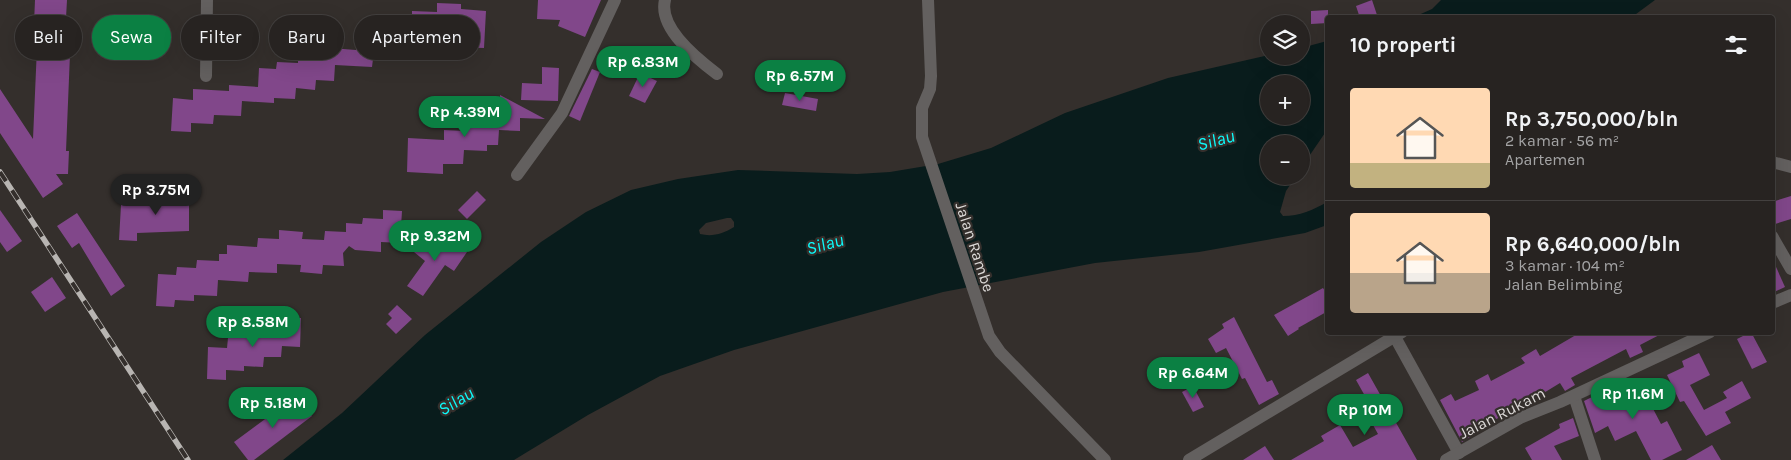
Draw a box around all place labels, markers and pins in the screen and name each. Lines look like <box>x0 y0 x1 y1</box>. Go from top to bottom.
pin: Rp 6.83M <box>591 46 695 88</box>
pin: Rp 6.57M <box>748 59 852 102</box>
pin: Rp 4.39M <box>413 96 517 138</box>
pin: Rp 3.75M <box>104 174 208 216</box>
pin: Rp 9.32M <box>383 220 487 262</box>
pin: Rp 8.58M <box>201 306 305 348</box>
pin: Rp 6.64M <box>1141 356 1245 399</box>
pin: Rp 11.6M <box>1581 378 1685 420</box>
pin: Rp 5.18M <box>221 386 325 429</box>
pin: Rp 10M <box>1324 394 1406 436</box>

